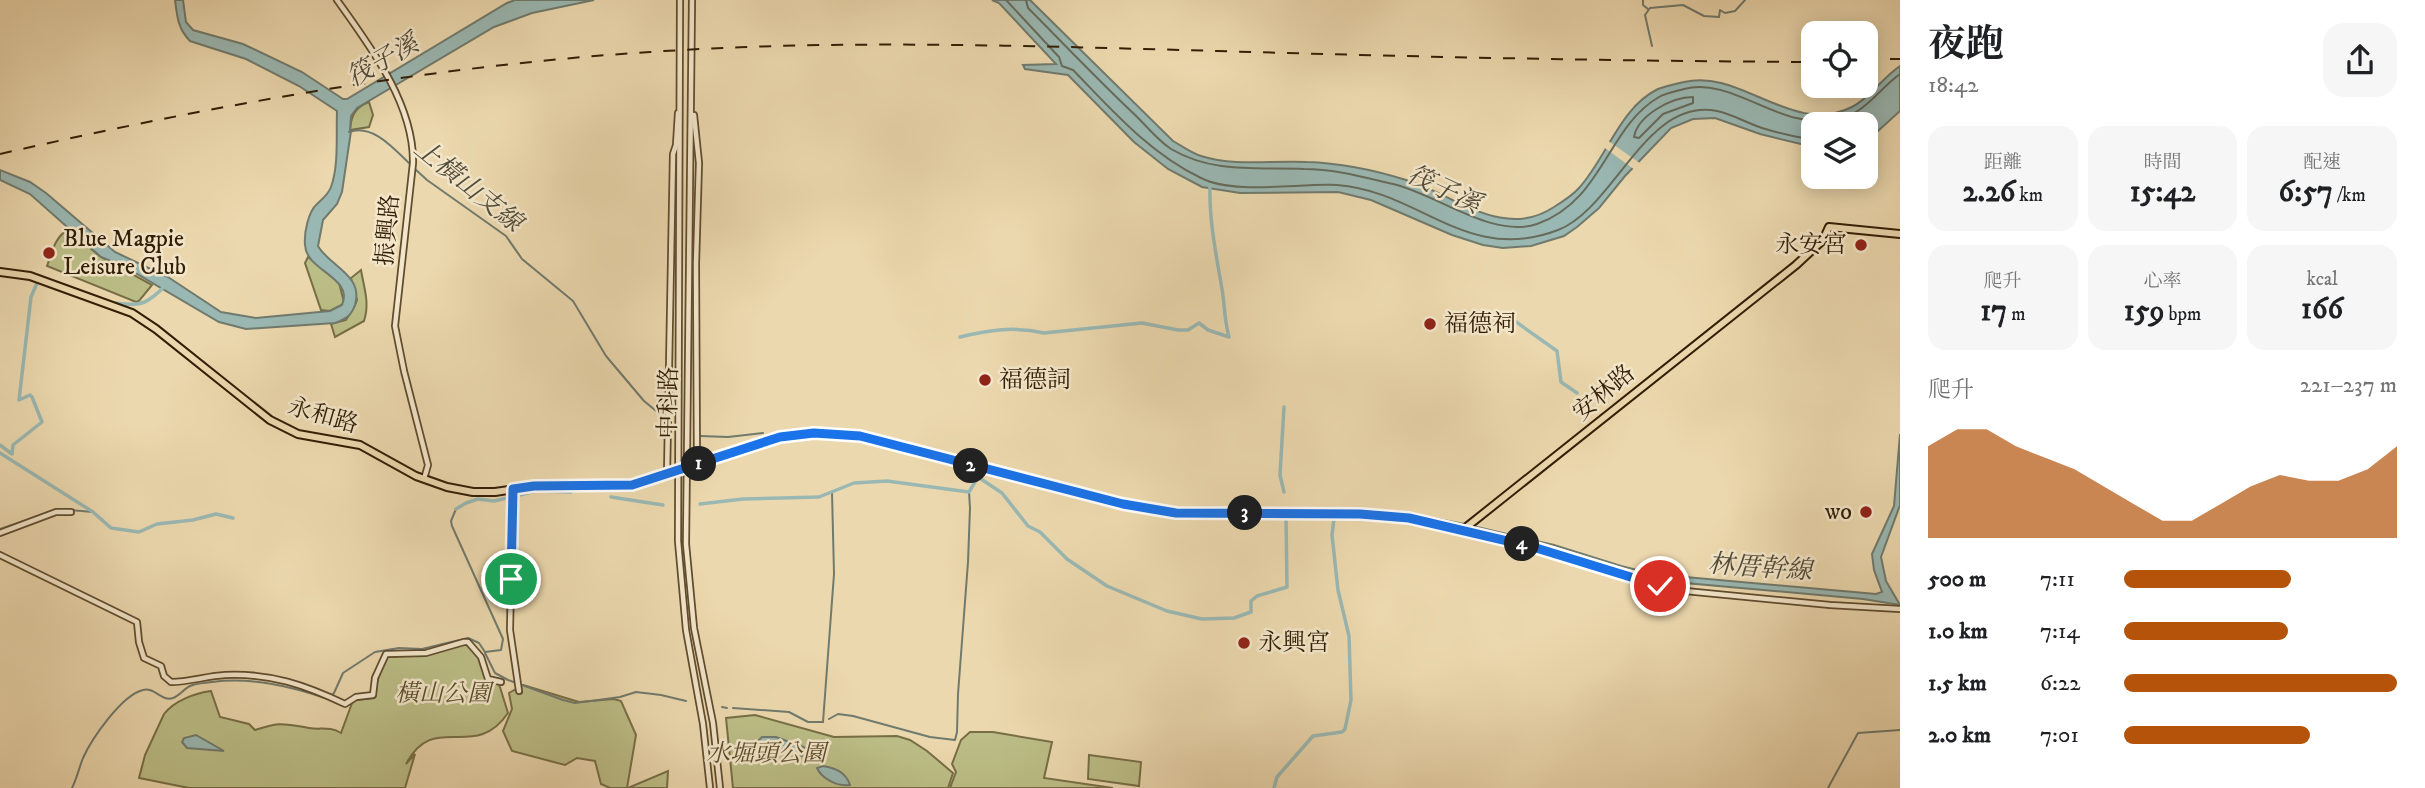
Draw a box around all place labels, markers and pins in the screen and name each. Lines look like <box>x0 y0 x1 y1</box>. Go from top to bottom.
place label: Blue Magpie Leisure Club <box>63 224 186 282</box>
place label: 永安宮 <box>1775 230 1847 260</box>
marker: 永安宮 <box>1853 237 1869 253</box>
marker: Blue Magpie Leisure Club <box>41 245 57 261</box>
place label: 福德祠 <box>1444 309 1516 339</box>
marker: 福德祠 <box>1422 316 1438 332</box>
place label: 福德詞 <box>999 365 1071 395</box>
marker: 福德詞 <box>977 372 993 388</box>
pin: 1 <box>682 447 716 482</box>
pin: 2 <box>954 448 988 484</box>
pin: 3 <box>1228 496 1262 530</box>
place label: wo <box>1824 497 1852 527</box>
marker: wo <box>1858 504 1874 520</box>
pin: 4 <box>1504 526 1540 562</box>
pin <box>481 549 541 609</box>
pin <box>1630 556 1690 616</box>
place label: 永興宮 <box>1258 628 1330 658</box>
marker: 永興宮 <box>1236 635 1252 651</box>

